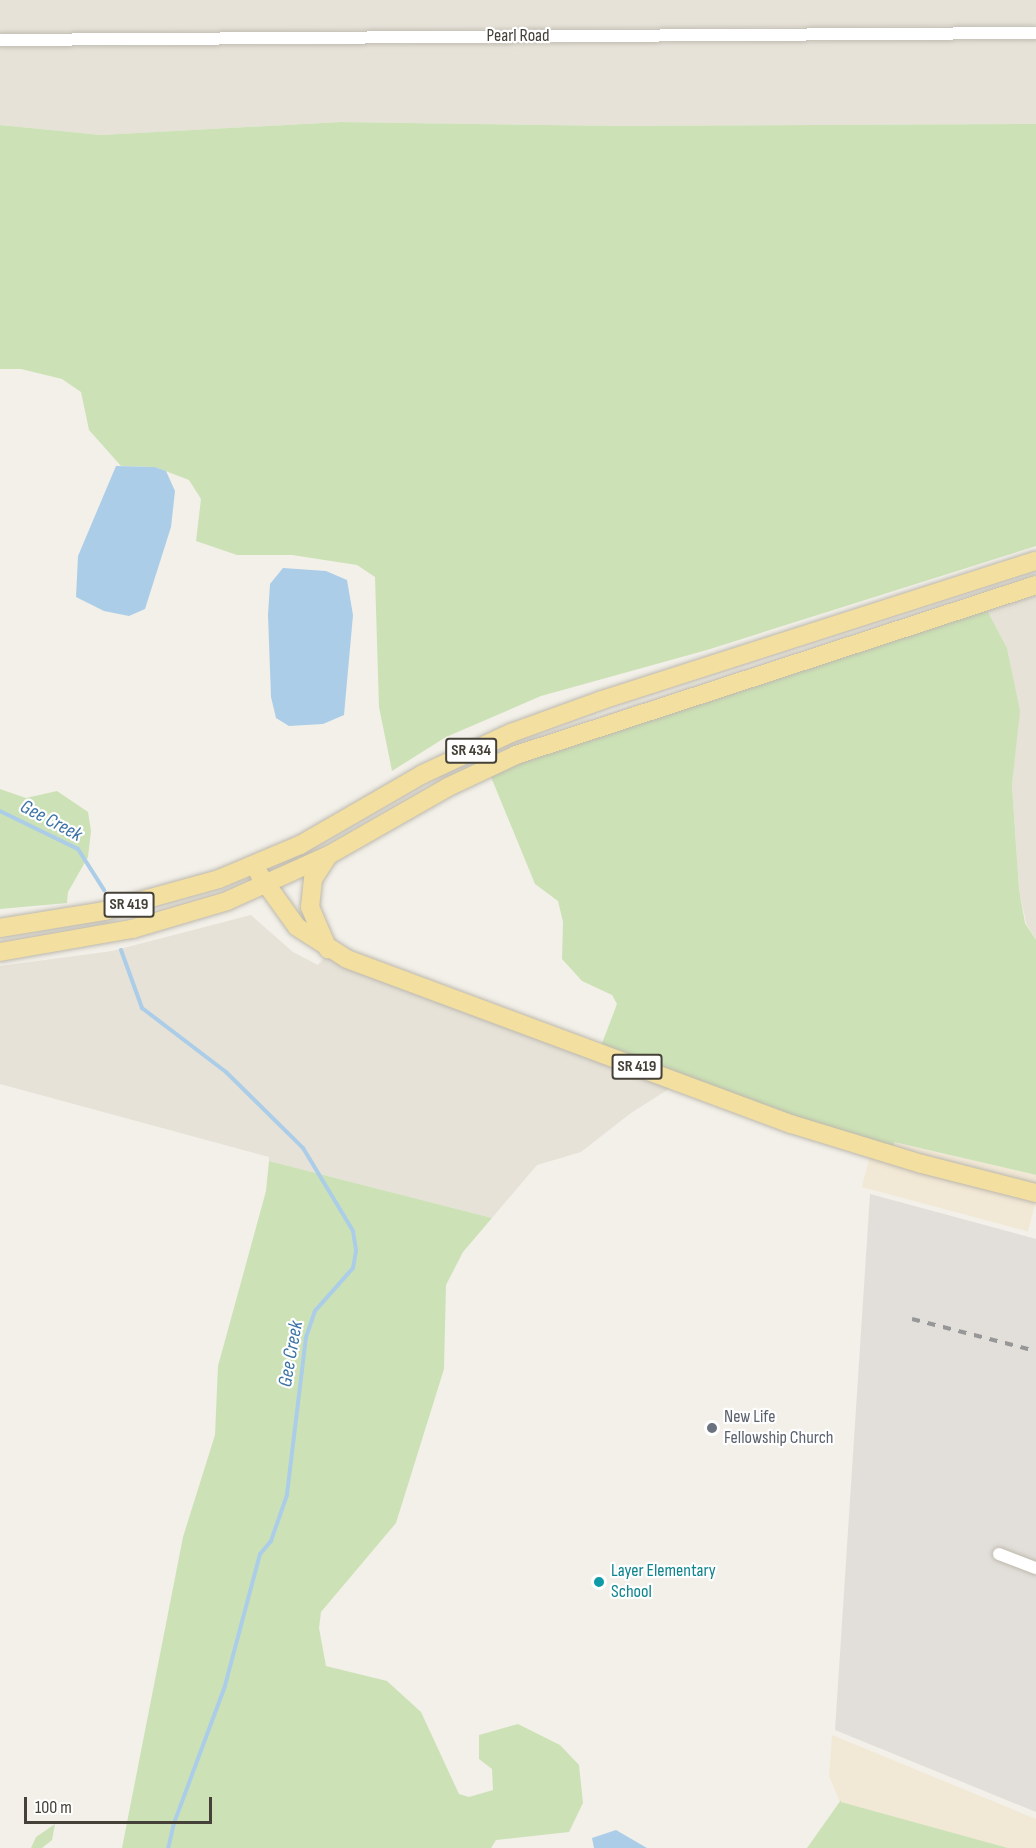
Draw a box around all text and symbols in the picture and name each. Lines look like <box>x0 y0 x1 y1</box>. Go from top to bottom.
street label: Pearl Road <box>486 25 550 47</box>
road number: SR 434 <box>444 738 498 764</box>
water label: Gee Creek <box>16 795 86 847</box>
road number: SR 419 <box>104 892 154 918</box>
road number: SR 419 <box>612 1054 662 1080</box>
water label: Gee Creek <box>273 1319 309 1389</box>
place label: New Life Fellowship Church <box>724 1407 834 1450</box>
marker: New Life Fellowship Church <box>705 1421 719 1435</box>
place label: Layer Elementary School <box>611 1561 716 1604</box>
marker: Layer Elementary School <box>592 1575 606 1589</box>
scale bar <box>27 1785 214 1823</box>
text: 100 m <box>35 1797 72 1818</box>

